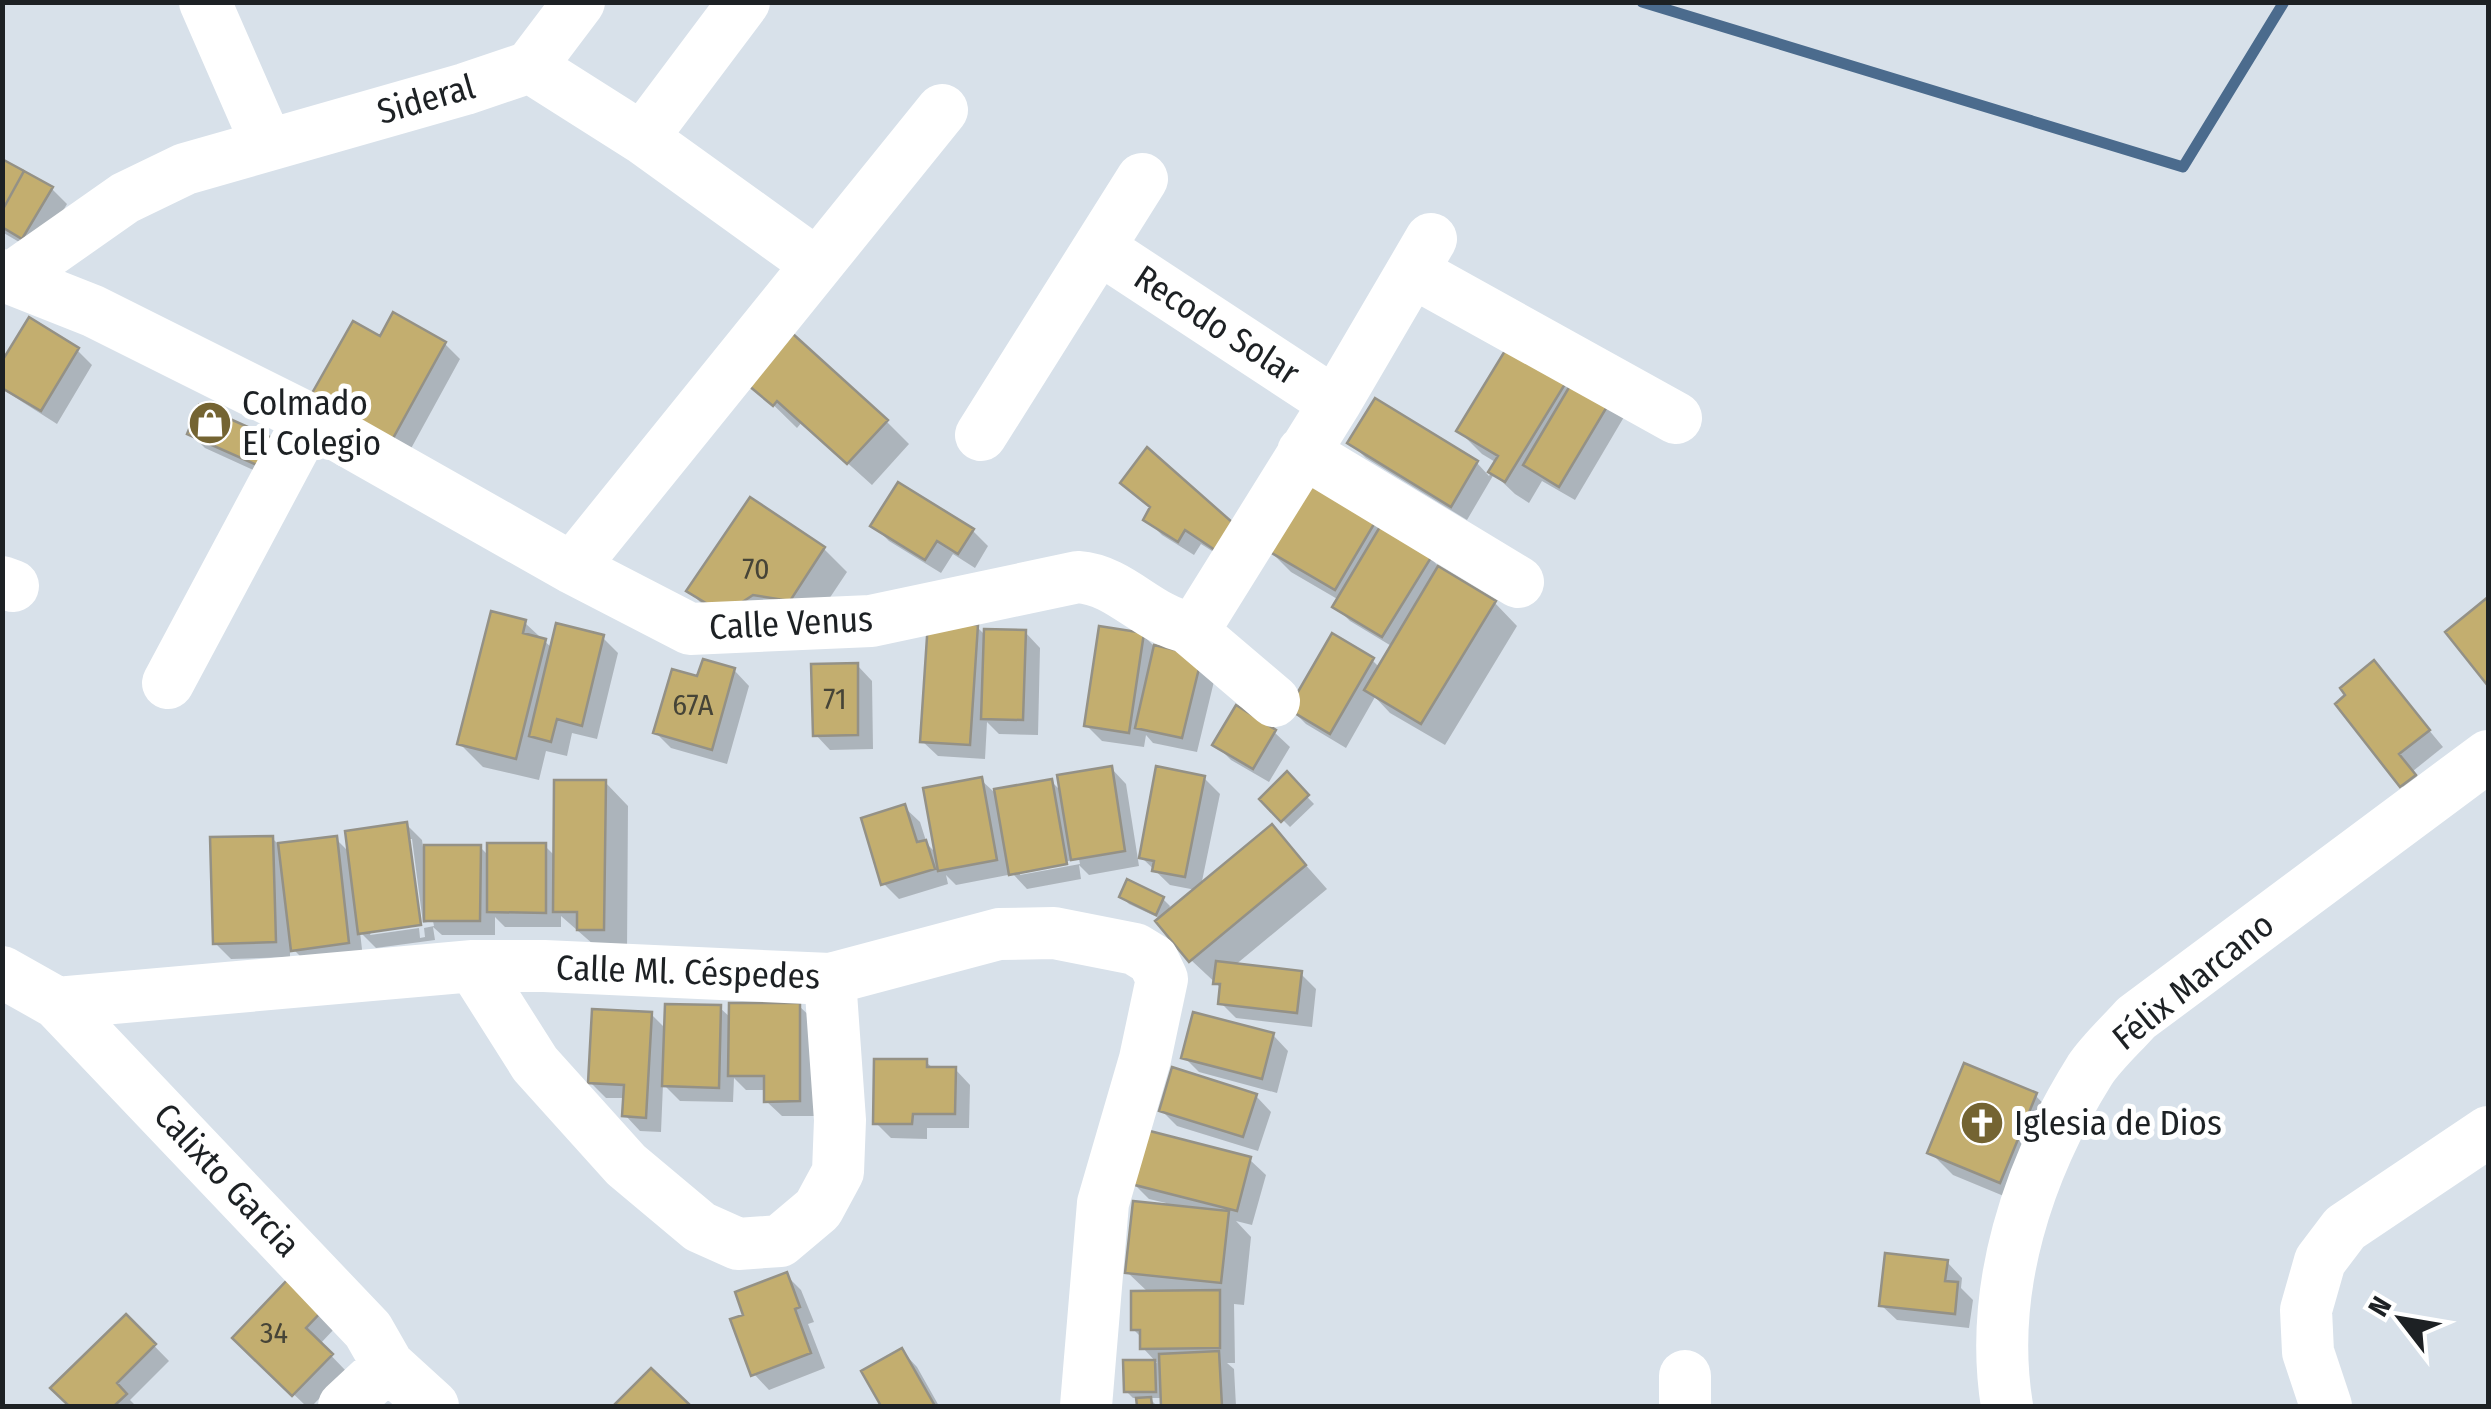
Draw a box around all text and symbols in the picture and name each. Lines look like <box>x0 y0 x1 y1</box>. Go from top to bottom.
street label: Sideral <box>372 65 480 133</box>
street label: Recodo Solar <box>1127 256 1307 394</box>
place label: Colmado El Colegio <box>242 382 381 464</box>
shop icon: Colmado El Colegio <box>187 400 233 446</box>
house number: 70 <box>742 551 770 587</box>
street label: Calle Venus <box>708 598 874 648</box>
house number: 71 <box>823 681 847 717</box>
house number: 67A <box>672 687 714 723</box>
street label: Félix Marcano <box>2104 903 2282 1059</box>
street label: Calle Ml. Céspedes <box>555 946 821 998</box>
street label: Calixto Garcia <box>145 1095 309 1265</box>
church icon: Iglesia de Dios <box>1959 1100 2005 1146</box>
place label: Iglesia de Dios <box>2014 1102 2222 1144</box>
north arrow <box>2351 1269 2451 1369</box>
text: N <box>2362 1291 2398 1322</box>
house number: 34 <box>260 1315 288 1351</box>

